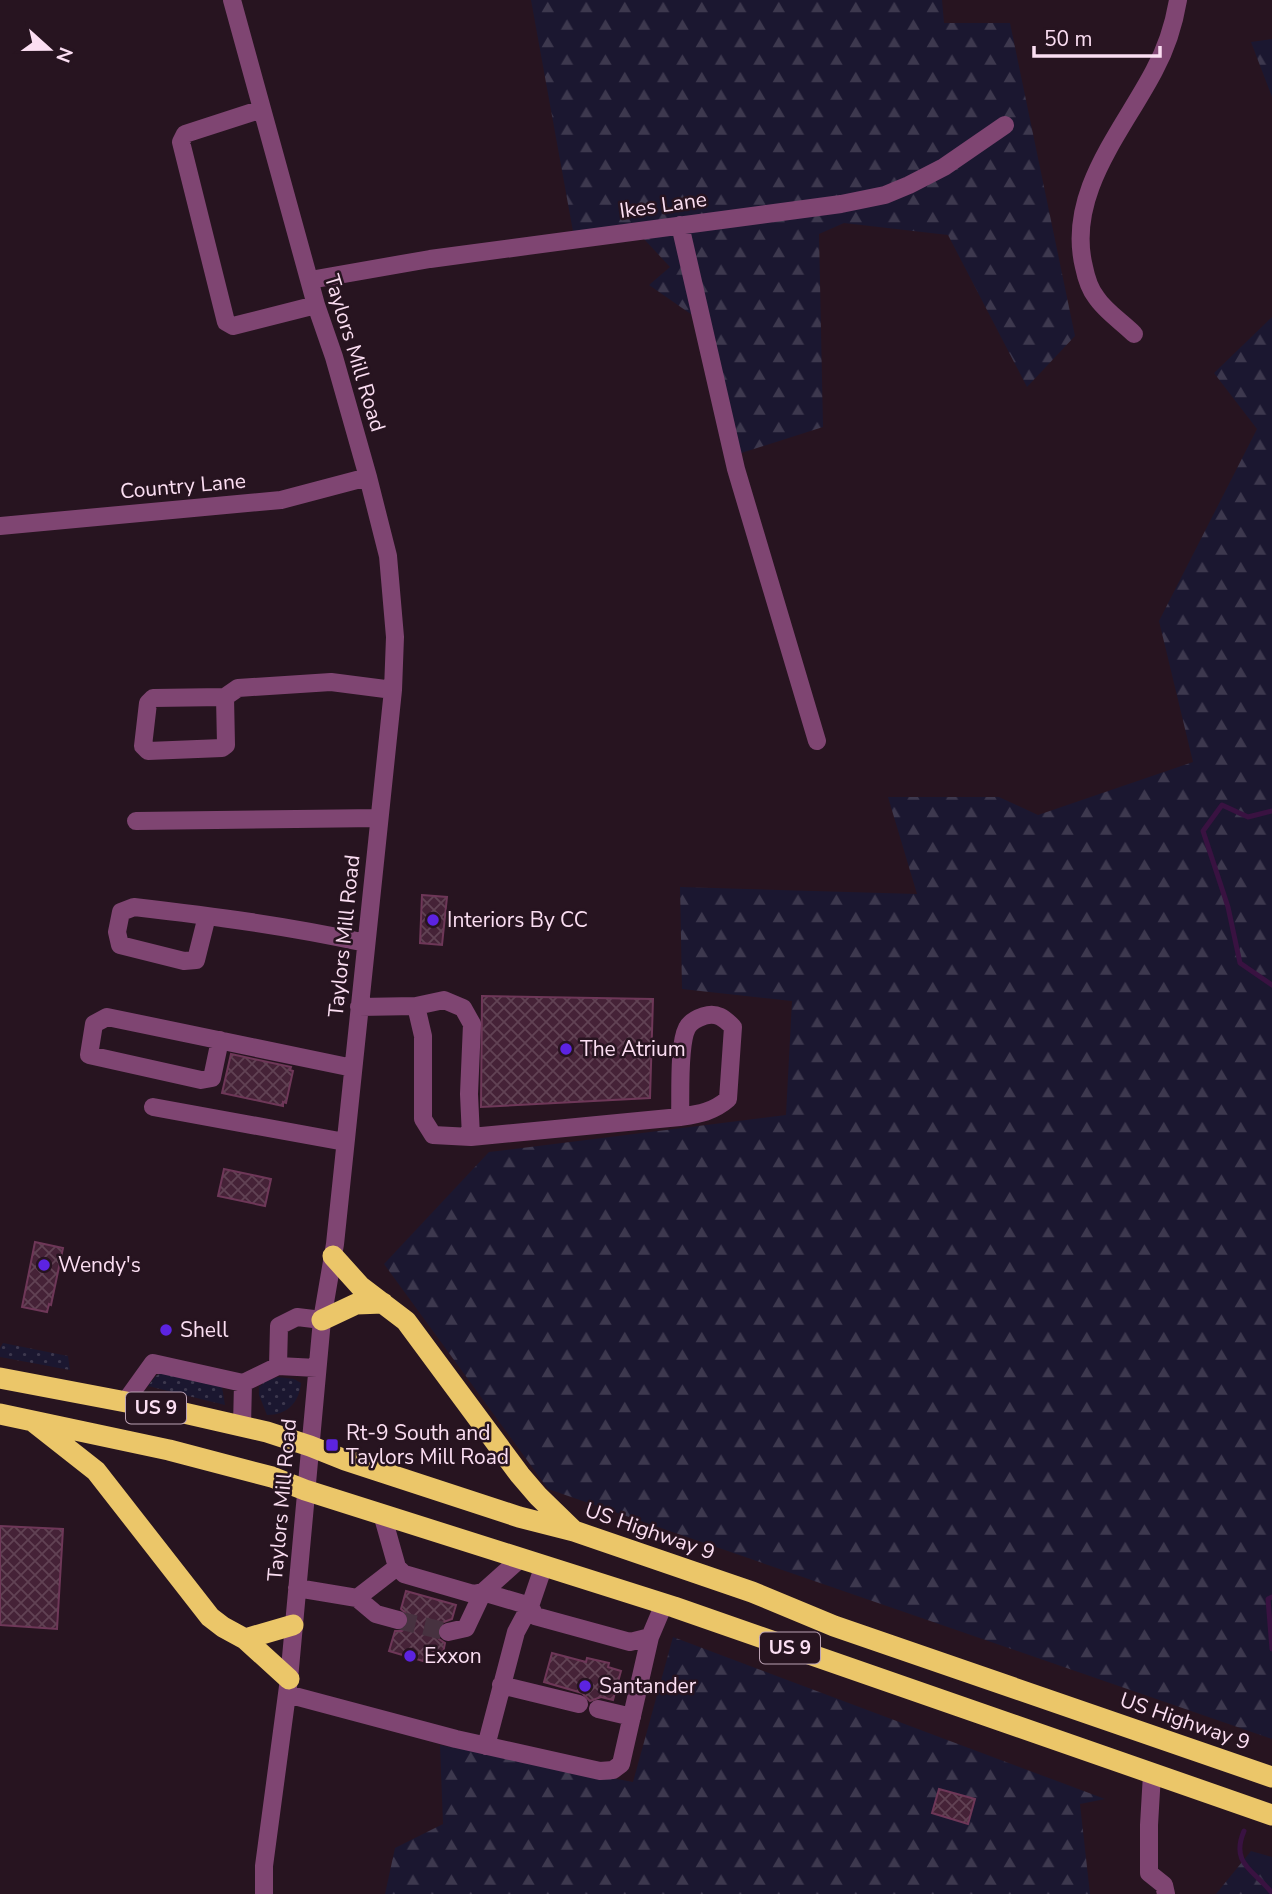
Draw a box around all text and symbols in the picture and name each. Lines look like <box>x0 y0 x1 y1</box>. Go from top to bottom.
north arrow <box>14 14 84 84</box>
scale bar <box>1034 14 1160 58</box>
text: 50 m <box>1044 25 1093 53</box>
text: N <box>49 43 79 66</box>
street label: Ikes Lane <box>618 185 708 225</box>
street label: Taylors Mill Road <box>318 271 392 435</box>
street label: Country Lane <box>119 467 247 505</box>
street label: Taylors Mill Road <box>322 853 366 1019</box>
place label: Interiors By CC <box>447 906 588 934</box>
marker: Interiors By CC <box>425 912 441 928</box>
place label: The Atrium <box>580 1035 686 1063</box>
marker: The Atrium <box>558 1041 574 1057</box>
place label: Wendy's <box>58 1251 141 1279</box>
marker: Wendy's <box>36 1257 52 1273</box>
place label: Shell <box>180 1316 229 1344</box>
marker: Shell <box>158 1322 174 1338</box>
road number: US 9 <box>126 1392 186 1424</box>
street label: Taylors Mill Road <box>261 1418 303 1582</box>
place label: Rt-9 South and Taylors Mill Road <box>346 1419 509 1471</box>
marker: Rt-9 South and Taylors Mill Road <box>324 1437 340 1453</box>
street label: US Highway 9 <box>581 1496 719 1566</box>
road number: US 9 <box>760 1632 820 1664</box>
place label: Exxon <box>424 1642 482 1670</box>
marker: Exxon <box>402 1648 418 1664</box>
place label: Santander <box>599 1672 697 1700</box>
marker: Santander <box>577 1678 593 1694</box>
street label: US Highway 9 <box>1116 1686 1254 1756</box>

